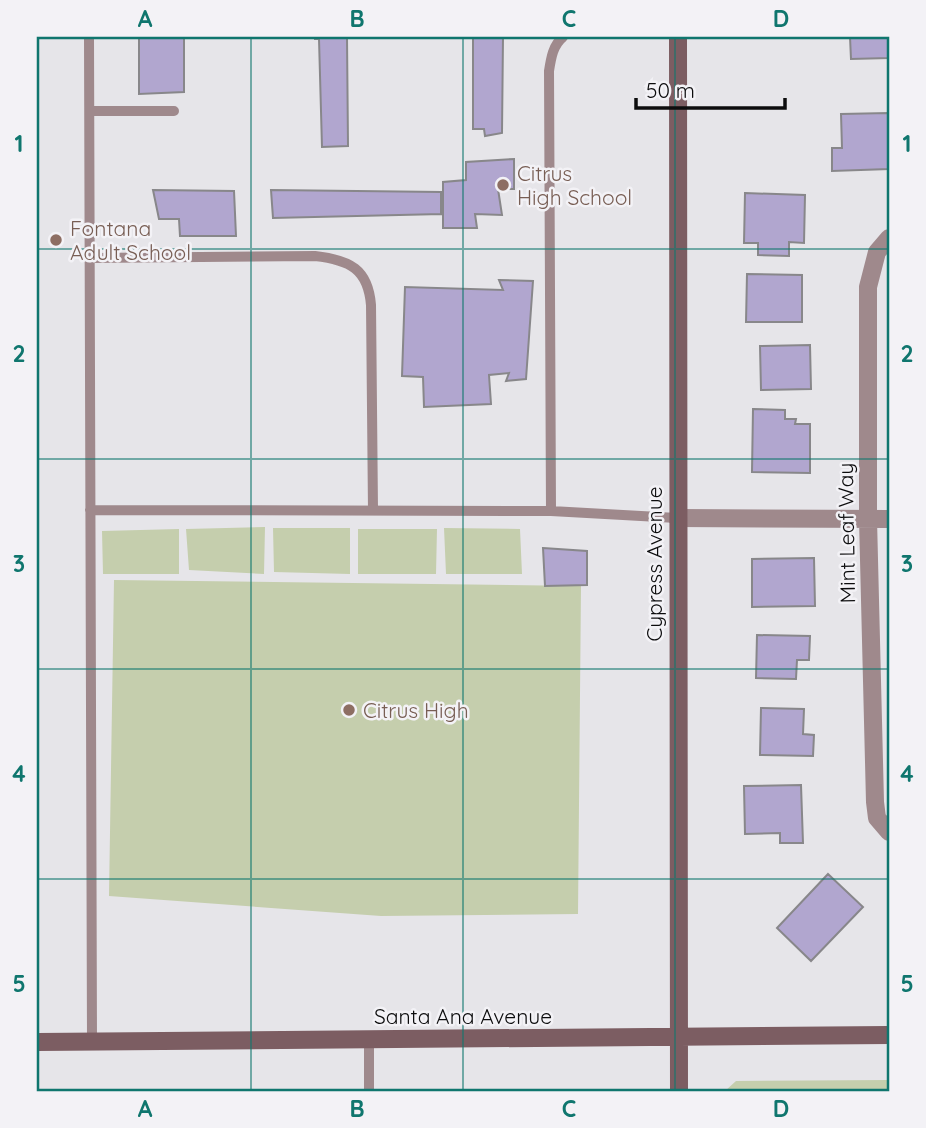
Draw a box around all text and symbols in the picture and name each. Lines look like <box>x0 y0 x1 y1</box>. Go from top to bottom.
text: A <box>138 4 153 33</box>
text: B <box>349 4 365 33</box>
text: C <box>562 4 576 33</box>
text: D <box>773 4 789 33</box>
scale bar <box>636 66 784 110</box>
text: 50 m <box>646 77 695 103</box>
text: 1 <box>15 129 23 158</box>
text: 1 <box>903 129 911 158</box>
place label: Citrus High School <box>517 160 632 210</box>
marker: Citrus High School <box>495 177 511 193</box>
place label: Fontana Adult School <box>70 215 191 265</box>
marker: Fontana Adult School <box>48 232 64 248</box>
text: 2 <box>12 339 26 368</box>
text: 2 <box>900 339 914 368</box>
street label: Mint Leaf Way <box>832 462 860 604</box>
street label: Cypress Avenue <box>641 486 667 642</box>
text: 3 <box>13 549 25 578</box>
text: 3 <box>901 549 913 578</box>
place label: Citrus High <box>363 697 469 723</box>
marker: Citrus High <box>341 702 357 718</box>
text: 4 <box>12 759 26 788</box>
text: 4 <box>900 759 914 788</box>
text: 5 <box>12 969 26 998</box>
text: 5 <box>900 969 914 998</box>
street label: Santa Ana Avenue <box>374 1003 552 1029</box>
text: A <box>138 1094 153 1123</box>
text: B <box>349 1094 365 1123</box>
text: C <box>562 1094 576 1123</box>
text: D <box>773 1094 789 1123</box>

